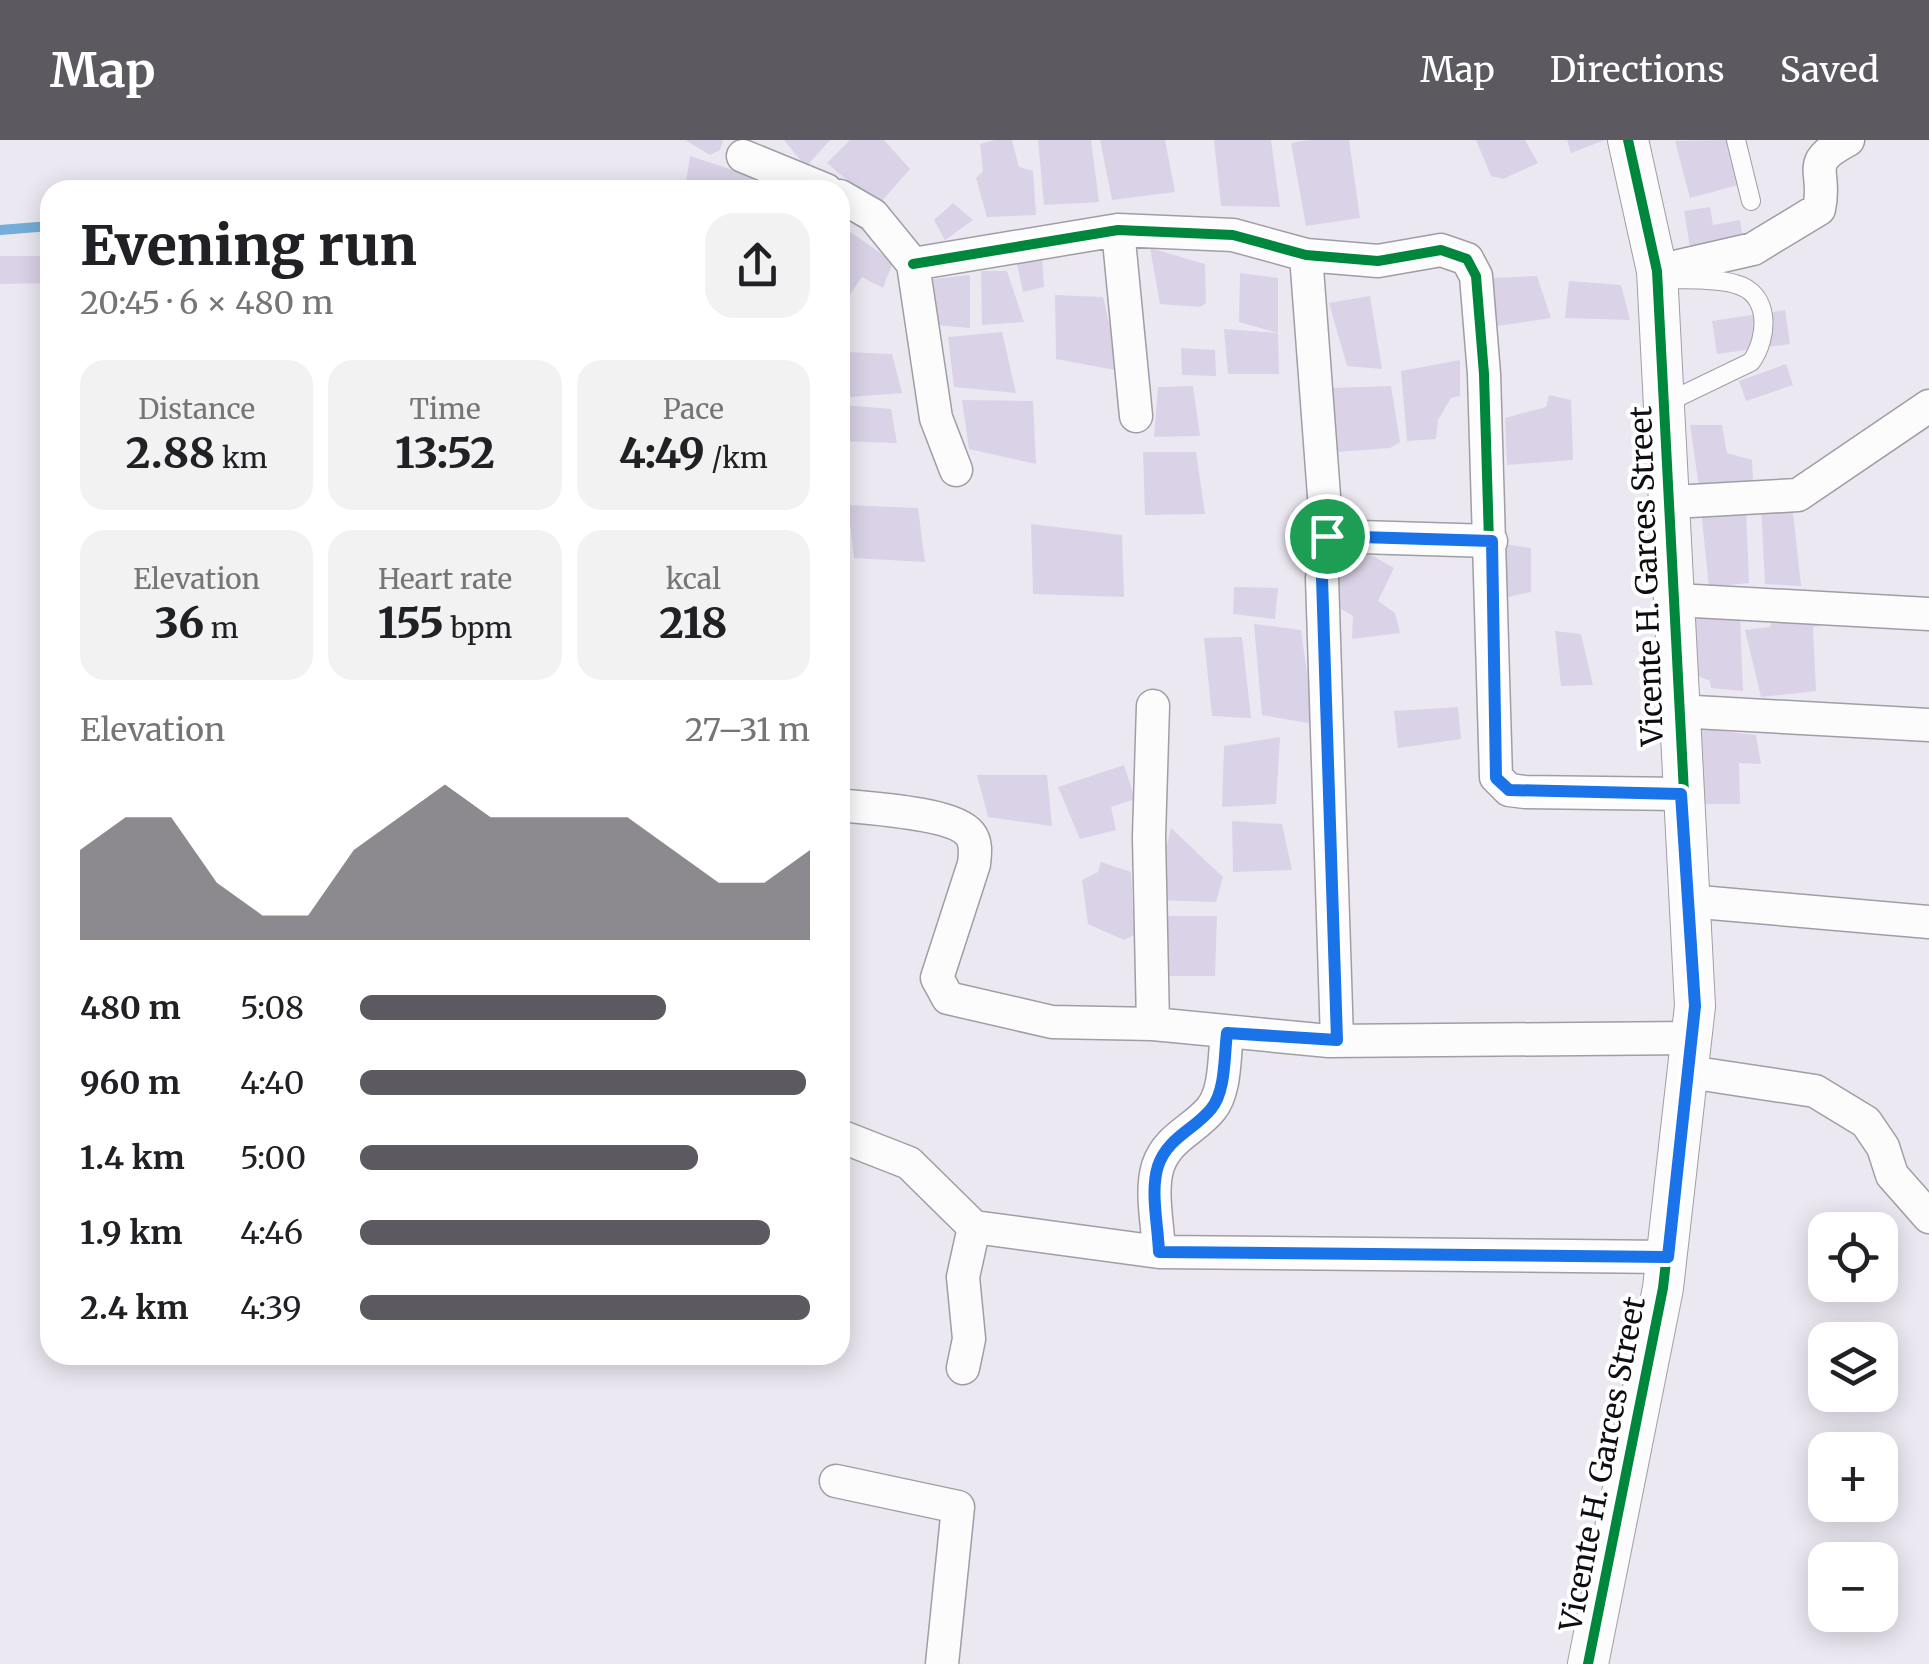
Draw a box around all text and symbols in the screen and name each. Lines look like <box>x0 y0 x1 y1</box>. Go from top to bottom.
text: Map <box>50 40 155 100</box>
text: Map <box>1420 48 1495 92</box>
text: Directions <box>1550 48 1725 92</box>
text: Saved <box>1780 48 1879 92</box>
text: Evening run <box>80 211 417 280</box>
button: share <box>705 213 810 318</box>
text: 20:45 · 6 × 480 m <box>80 283 334 323</box>
text: Distance <box>138 391 255 427</box>
text: Time <box>409 391 480 427</box>
text: Pace <box>663 391 724 427</box>
street label: Vicente H. Garces Street <box>1621 405 1671 748</box>
text: 2.88 <box>126 427 215 479</box>
text: 13:52 <box>395 427 495 479</box>
text: 4:49 <box>619 427 705 479</box>
text: km <box>215 440 268 476</box>
text: /km <box>705 440 768 476</box>
pin <box>1285 494 1370 579</box>
icon: arrive <box>1300 509 1355 564</box>
text: Elevation <box>133 561 260 597</box>
text: Heart rate <box>378 561 512 597</box>
text: kcal <box>666 561 721 597</box>
text: 36 <box>155 597 204 649</box>
text: 155 <box>378 597 444 649</box>
text: 218 <box>659 597 727 649</box>
text: m <box>204 610 239 646</box>
text: bpm <box>444 610 512 646</box>
text: Elevation <box>80 710 225 750</box>
text: 27–31 m <box>685 710 810 750</box>
text: 480 m <box>80 988 181 1028</box>
text: 5:08 <box>240 988 304 1028</box>
text: 960 m <box>80 1063 180 1103</box>
text: 4:40 <box>240 1063 304 1103</box>
text: 1.4 km <box>80 1138 185 1178</box>
text: 5:00 <box>240 1138 306 1178</box>
map controls <box>1808 1212 1898 1632</box>
button: locate <box>1808 1212 1898 1302</box>
text: 1.9 km <box>80 1213 182 1253</box>
text: 4:46 <box>240 1213 303 1253</box>
text: 2.4 km <box>80 1288 188 1328</box>
text: 4:39 <box>240 1288 302 1328</box>
street label: Vicente H. Garces Street <box>1551 1293 1653 1635</box>
button: layers <box>1808 1322 1898 1412</box>
button: + <box>1808 1432 1898 1522</box>
button: − <box>1808 1542 1898 1632</box>

